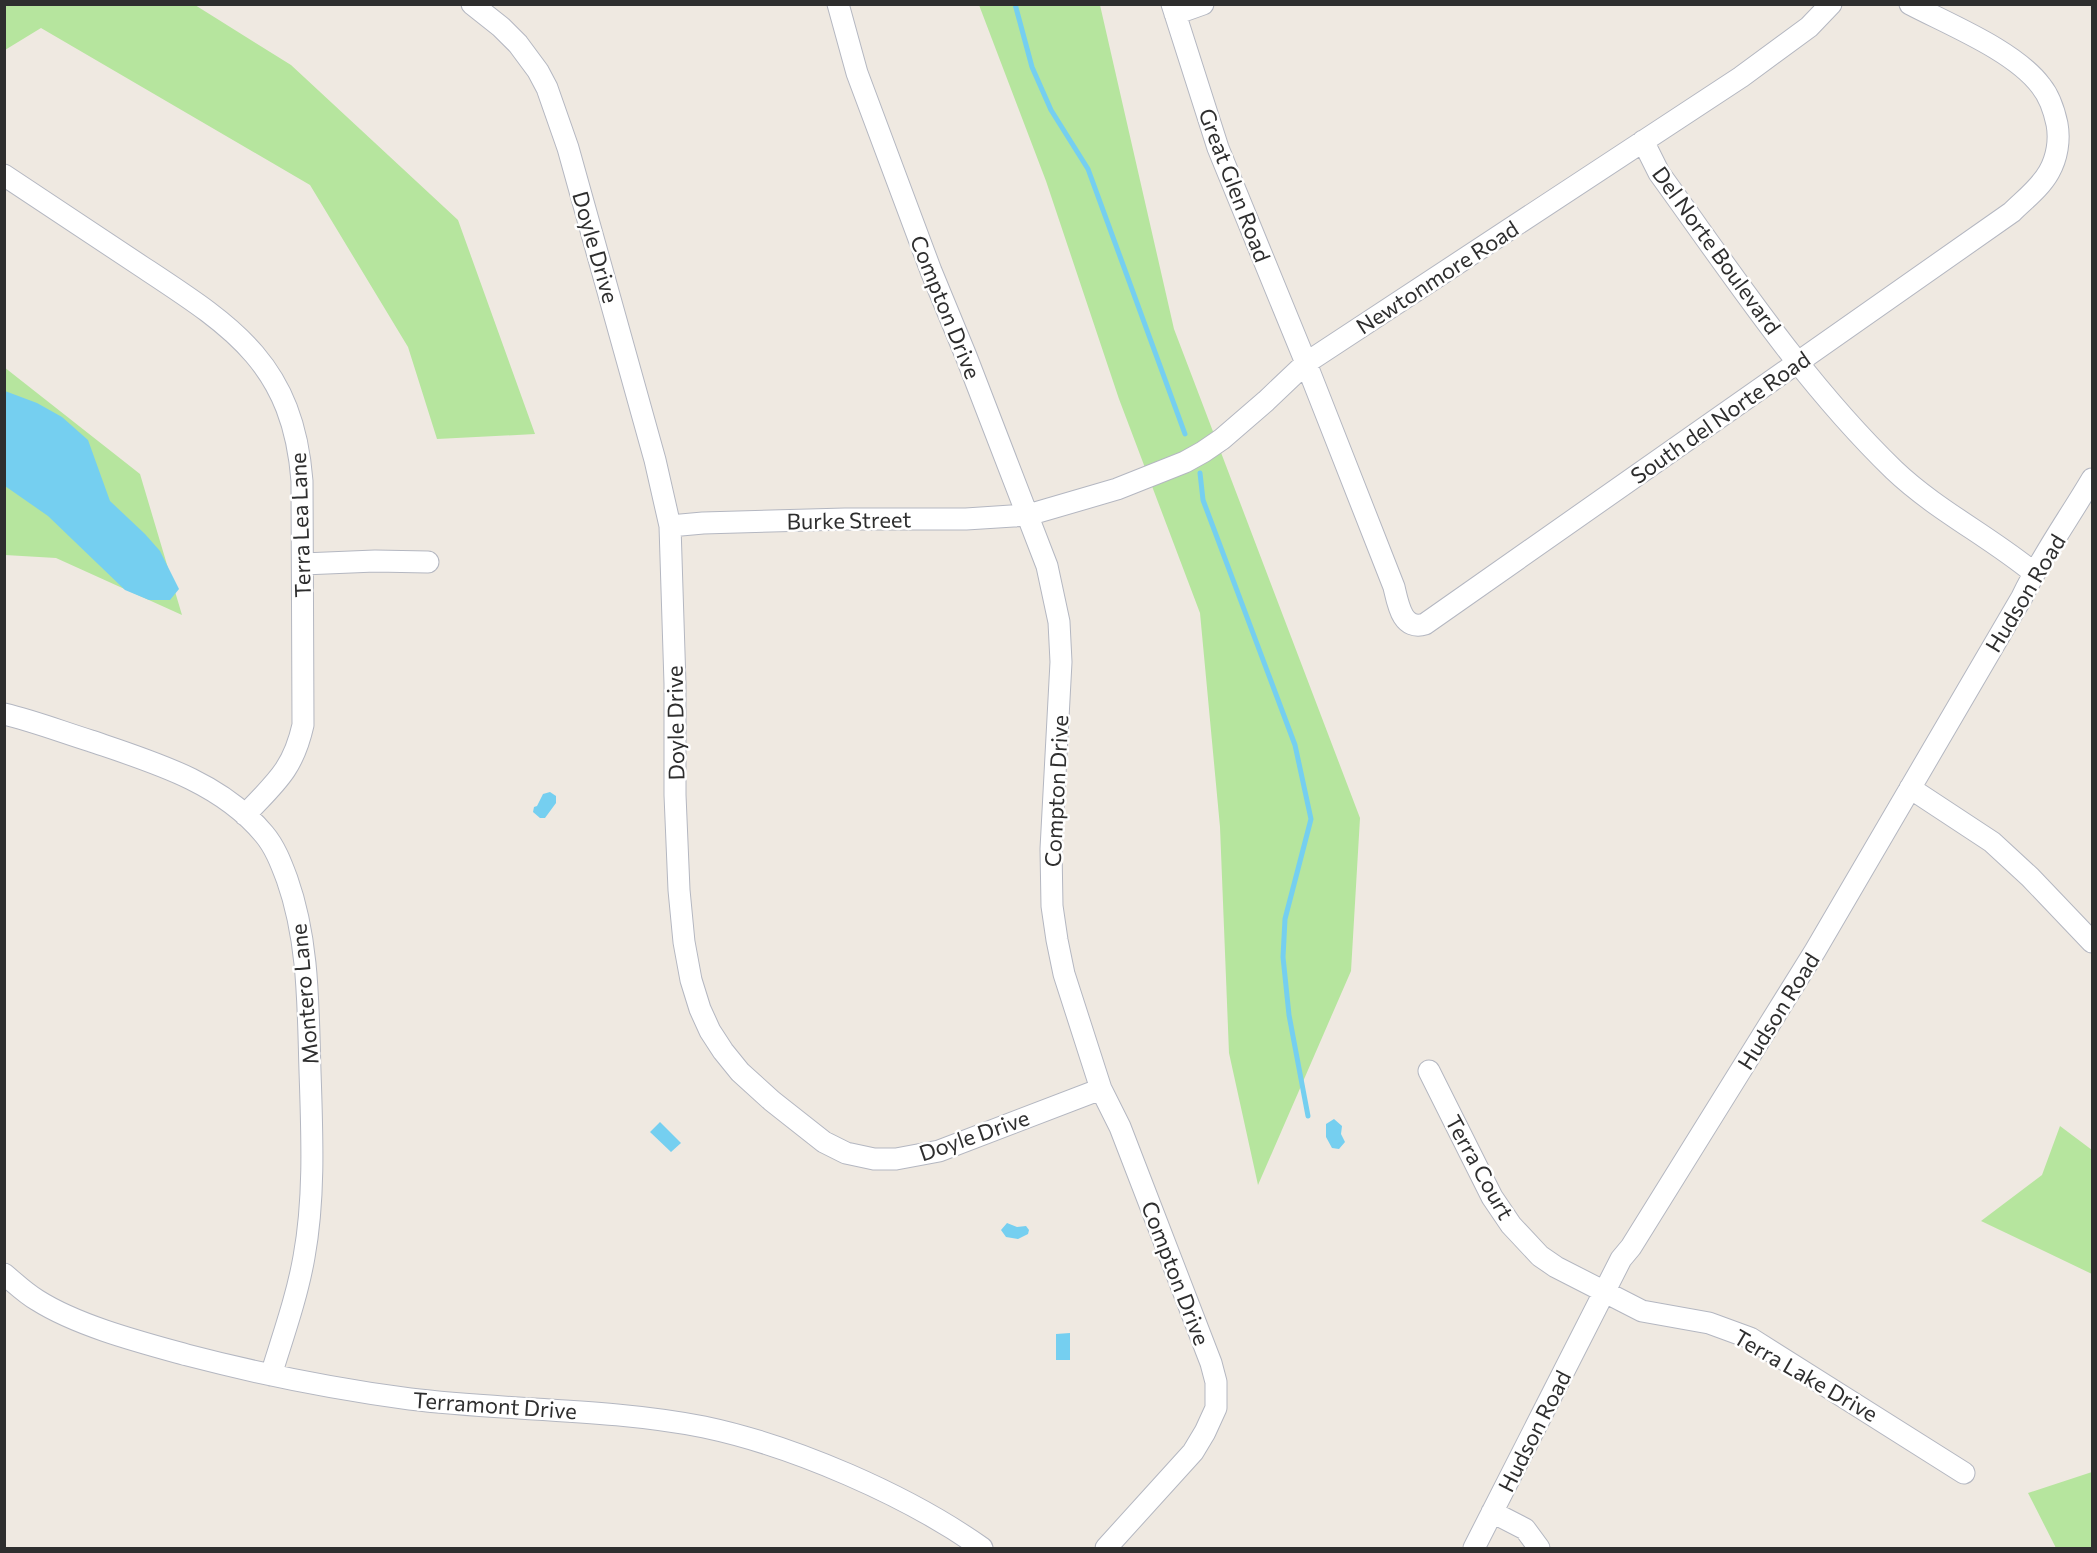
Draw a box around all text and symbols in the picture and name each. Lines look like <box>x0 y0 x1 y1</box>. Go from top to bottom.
street label: Great Glen Road <box>1193 104 1277 266</box>
street label: Del Norte Boulevard <box>1647 161 1787 339</box>
street label: Doyle Drive <box>567 188 625 306</box>
street label: Newtonmore Road <box>1351 214 1523 340</box>
street label: Compton Drive <box>905 231 987 383</box>
street label: South del Norte Road <box>1625 345 1815 489</box>
street label: Terra Lea Lane <box>284 452 316 598</box>
street label: Burke Street <box>786 505 912 535</box>
street label: Hudson Road <box>1979 529 2071 657</box>
street label: Doyle Drive <box>660 665 690 781</box>
street label: Compton Drive <box>1039 714 1073 868</box>
street label: Montero Lane <box>284 922 324 1066</box>
street label: Hudson Road <box>1731 948 1825 1074</box>
street label: Doyle Drive <box>915 1104 1033 1166</box>
street label: Terra Court <box>1440 1110 1520 1224</box>
street label: Compton Drive <box>1136 1197 1216 1349</box>
street label: Terra Lake Drive <box>1729 1323 1883 1427</box>
street label: Hudson Road <box>1492 1366 1576 1496</box>
street label: Terramont Drive <box>412 1386 578 1424</box>

